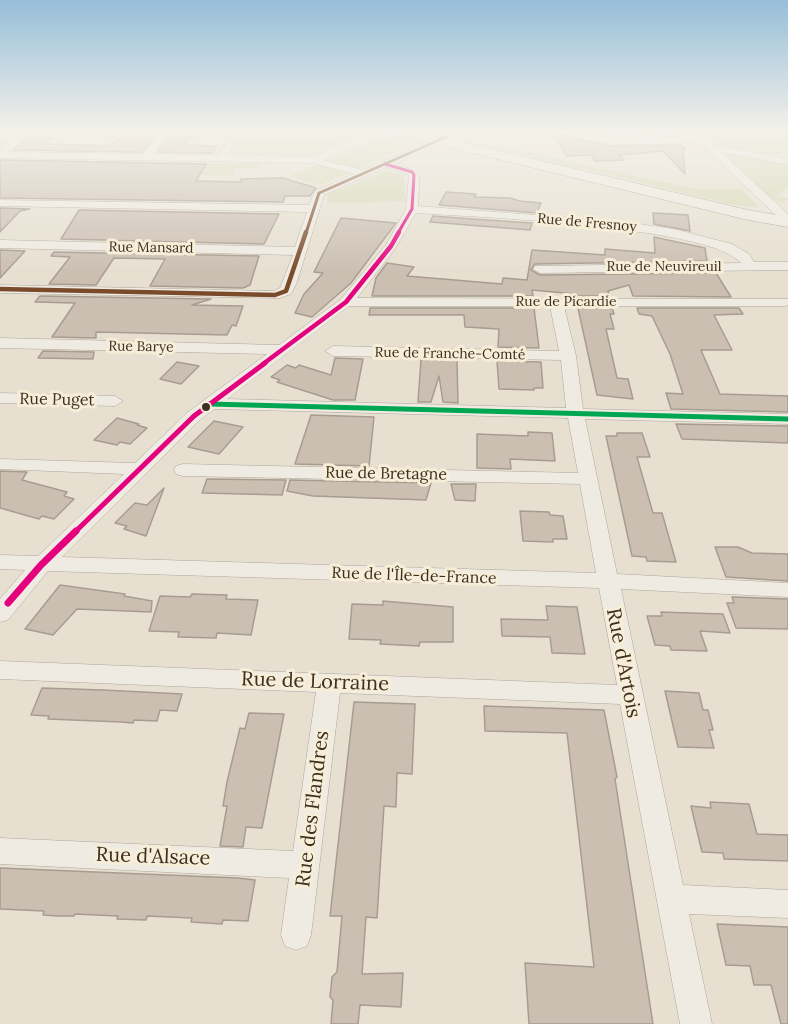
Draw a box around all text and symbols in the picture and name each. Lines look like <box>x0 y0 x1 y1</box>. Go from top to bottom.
street label: Rue de Fresnoy <box>537 210 637 236</box>
street label: Rue Mansard <box>108 239 194 257</box>
street label: Rue de Neuvireuil <box>606 259 722 275</box>
street label: Rue de Picardie <box>516 294 616 310</box>
street label: Rue Barye <box>108 338 174 356</box>
street label: Rue de Franche-Comté <box>374 344 526 364</box>
street label: Rue Puget <box>19 390 95 410</box>
unlabelled marker <box>200 401 212 413</box>
street label: Rue de Bretagne <box>325 463 447 485</box>
street label: Rue de l'Île-de-France <box>331 564 497 588</box>
street label: Rue d'Artois <box>601 606 645 720</box>
street label: Rue de Lorraine <box>241 667 389 697</box>
street label: Rue des Flandres <box>292 729 334 889</box>
street label: Rue d'Alsace <box>95 843 211 871</box>

